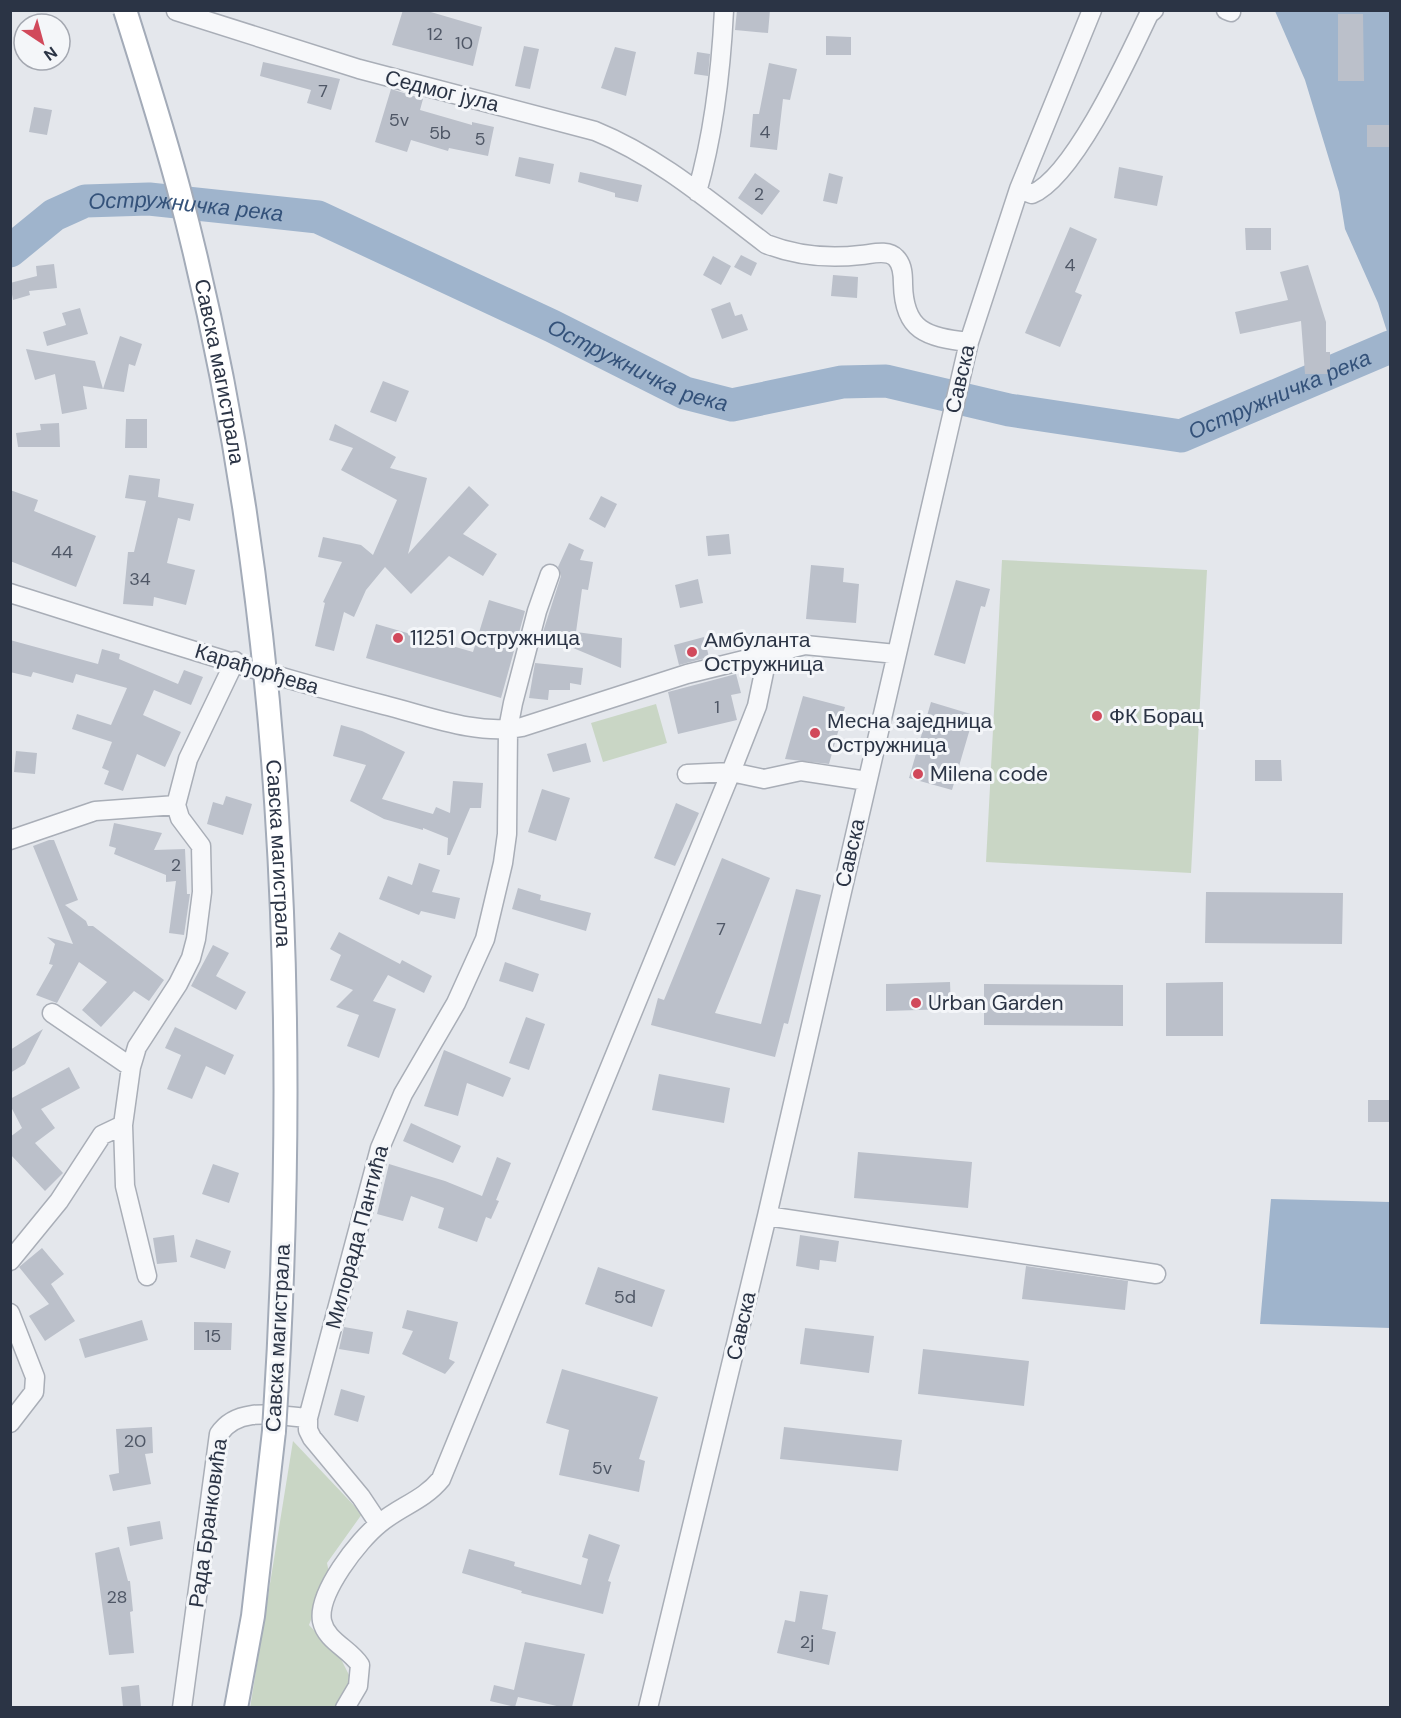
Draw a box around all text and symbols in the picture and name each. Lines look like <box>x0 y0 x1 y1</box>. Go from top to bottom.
north arrow <box>12 12 72 72</box>
house number: 12 <box>427 22 443 46</box>
house number: 10 <box>455 31 473 55</box>
text: N <box>40 42 61 66</box>
street label: Седмог јула <box>382 63 502 119</box>
house number: 7 <box>318 79 328 103</box>
house number: 5v <box>389 108 410 132</box>
house number: 4 <box>760 120 771 144</box>
house number: 5b <box>429 121 451 145</box>
house number: 5 <box>475 127 485 151</box>
house number: 2 <box>754 182 764 206</box>
water label: Остружничка река <box>88 185 285 228</box>
house number: 4 <box>1065 253 1076 277</box>
street label: Савска магистрала <box>187 276 251 467</box>
water label: Остружничка река <box>543 312 731 418</box>
street label: Савска <box>939 342 982 416</box>
water label: Остружничка река <box>1184 343 1375 446</box>
house number: 44 <box>51 540 73 564</box>
house number: 34 <box>129 567 151 591</box>
place label: 11251 Остружница <box>410 624 580 652</box>
place label: Амбуланта Остружница <box>704 626 824 678</box>
marker: 11251 Остружница <box>391 631 405 645</box>
street label: Карађорђева <box>192 637 323 701</box>
marker: Амбуланта Остружница <box>685 645 699 659</box>
house number: 1 <box>714 695 720 719</box>
place label: ФК Борац <box>1109 702 1204 730</box>
place label: Месна заједница Остружница <box>827 707 993 759</box>
marker: ФК Борац <box>1090 709 1104 723</box>
marker: Месна заједница Остружница <box>808 726 822 740</box>
street label: Савска магистрала <box>259 758 297 948</box>
place label: Milena code <box>930 760 1048 788</box>
marker: Milena code <box>911 767 925 781</box>
street label: Савска <box>829 816 872 890</box>
house number: 2 <box>171 853 181 877</box>
house number: 7 <box>716 917 726 941</box>
place label: Urban Garden <box>928 989 1064 1017</box>
marker: Urban Garden <box>909 996 923 1010</box>
street label: Милорада Пантића <box>319 1142 395 1332</box>
street label: Савска магистрала <box>259 1243 297 1433</box>
house number: 5d <box>614 1285 636 1309</box>
street label: Савска <box>720 1289 763 1363</box>
house number: 15 <box>205 1324 221 1348</box>
house number: 20 <box>124 1429 146 1453</box>
street label: Рада Бранковића <box>182 1436 234 1609</box>
house number: 5v <box>592 1456 613 1480</box>
house number: 28 <box>106 1585 128 1609</box>
house number: 2j <box>800 1630 814 1654</box>

